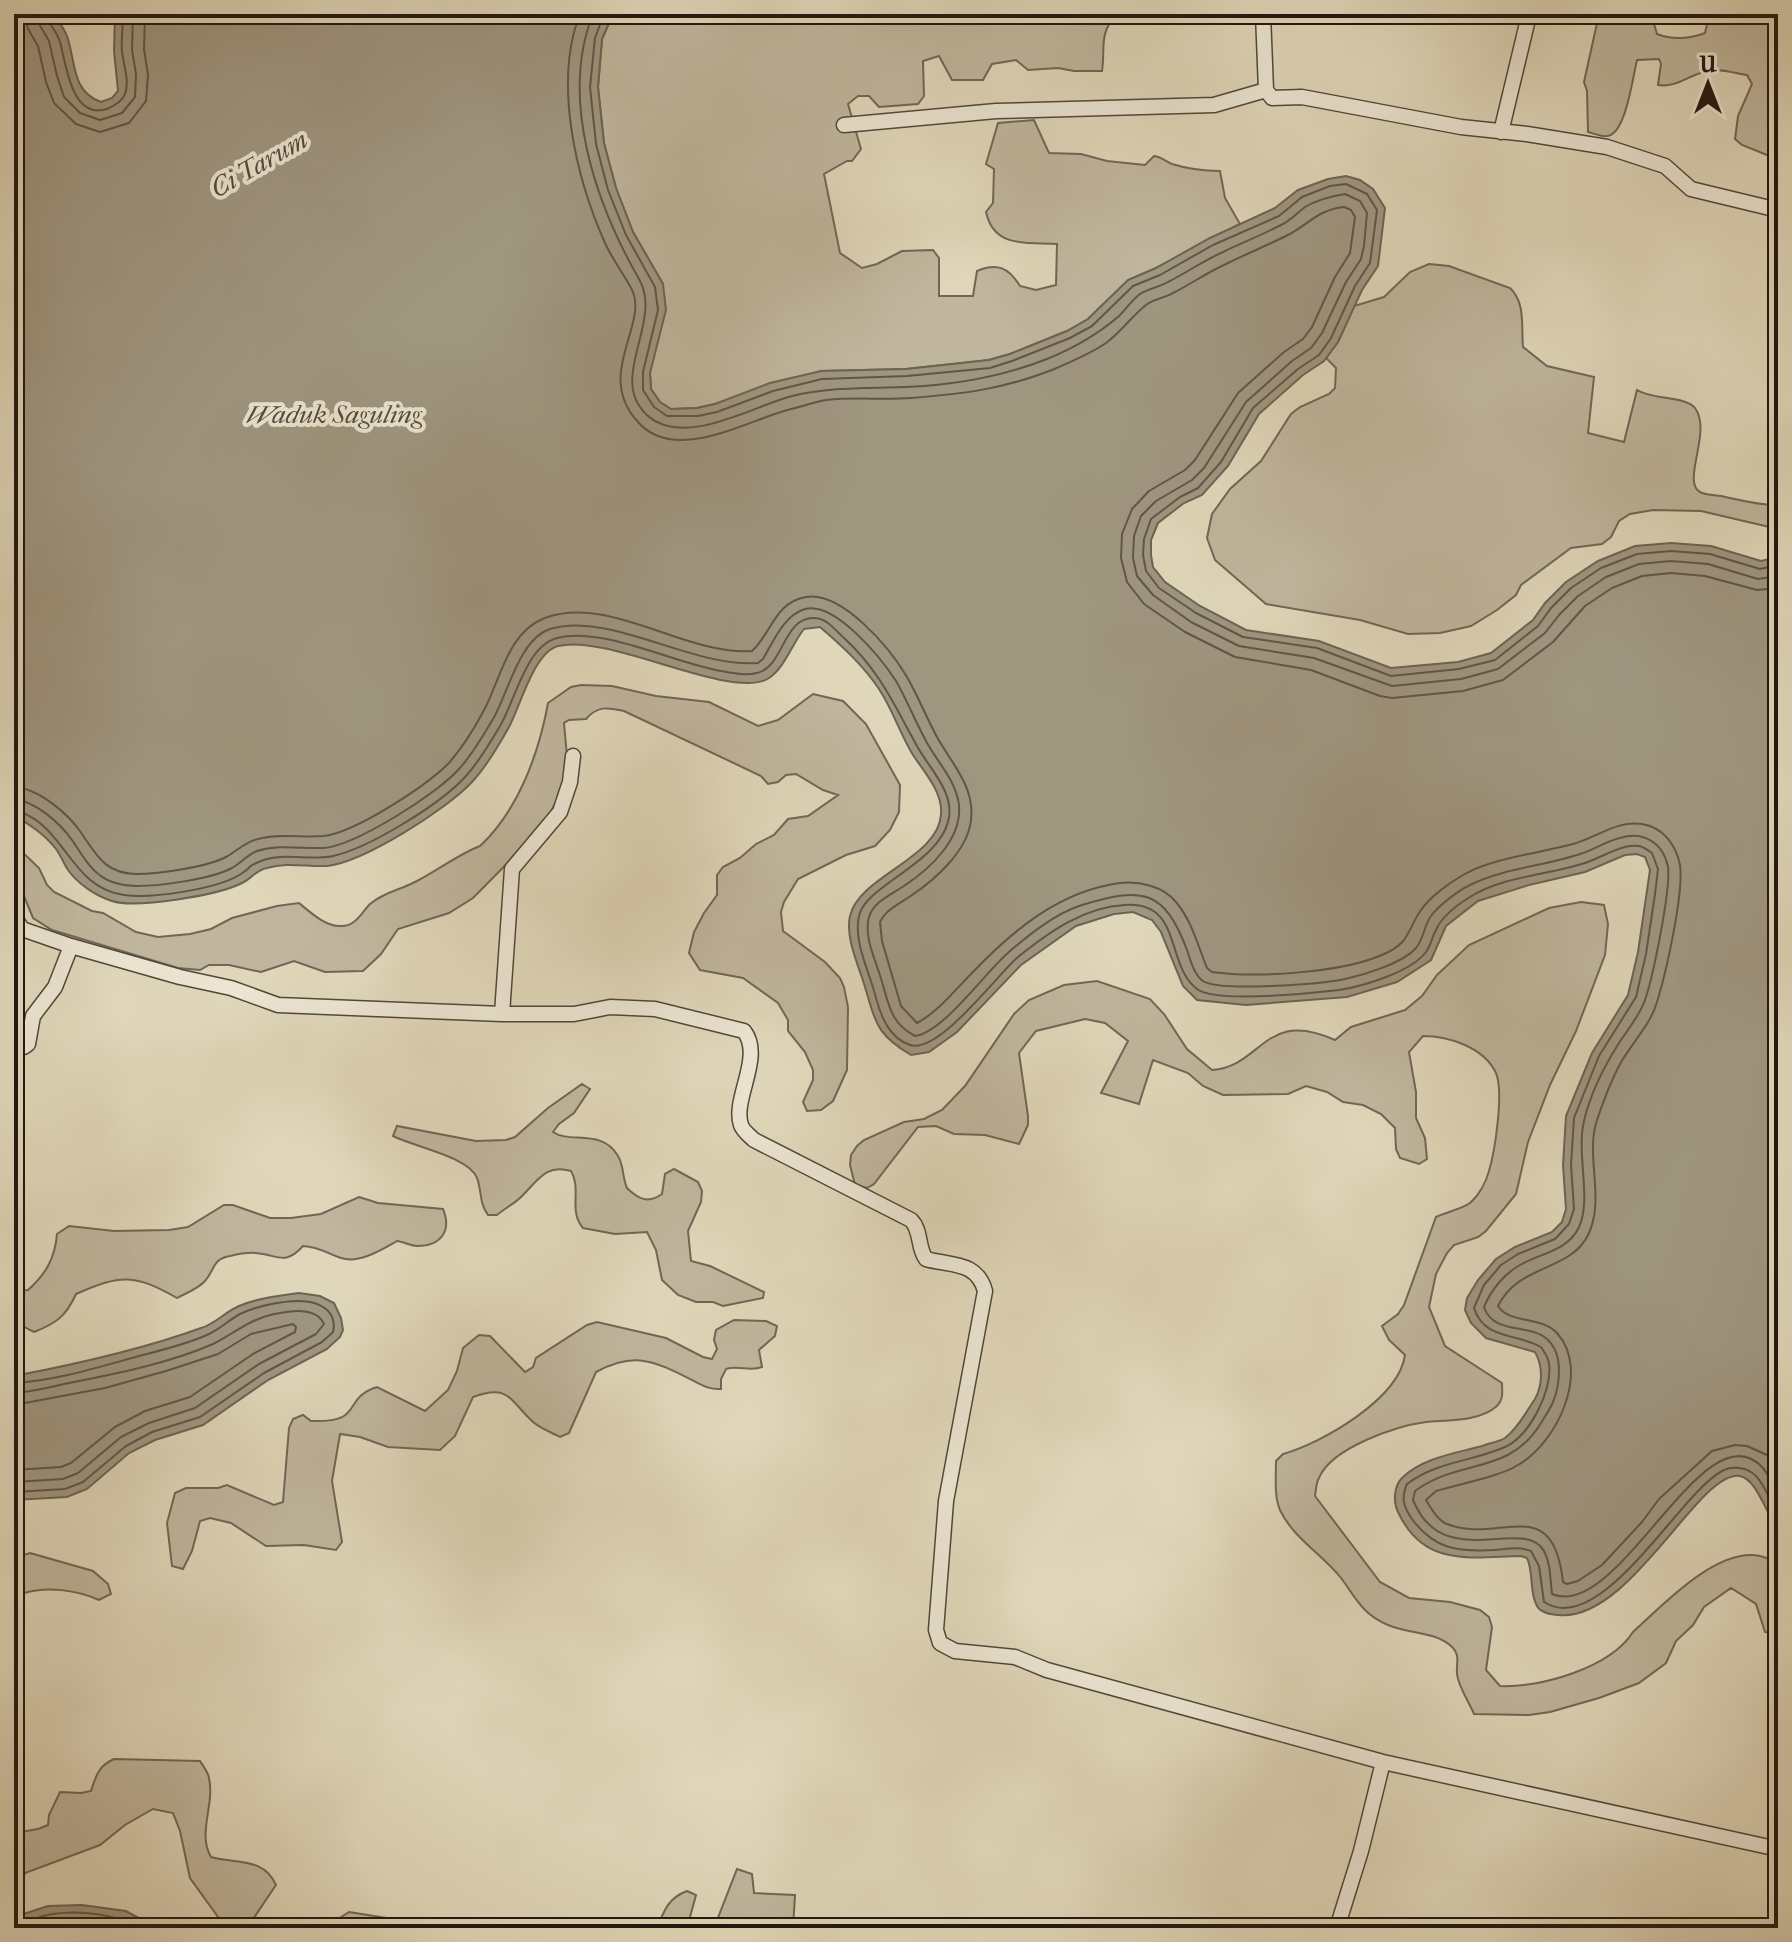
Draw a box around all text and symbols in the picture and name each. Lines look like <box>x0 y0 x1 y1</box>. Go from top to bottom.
north arrow <box>1668 44 1748 124</box>
text: U <box>1698 52 1717 78</box>
water label: Ci Tarum <box>205 124 313 204</box>
water label: Waduk Saguling <box>246 399 423 430</box>

